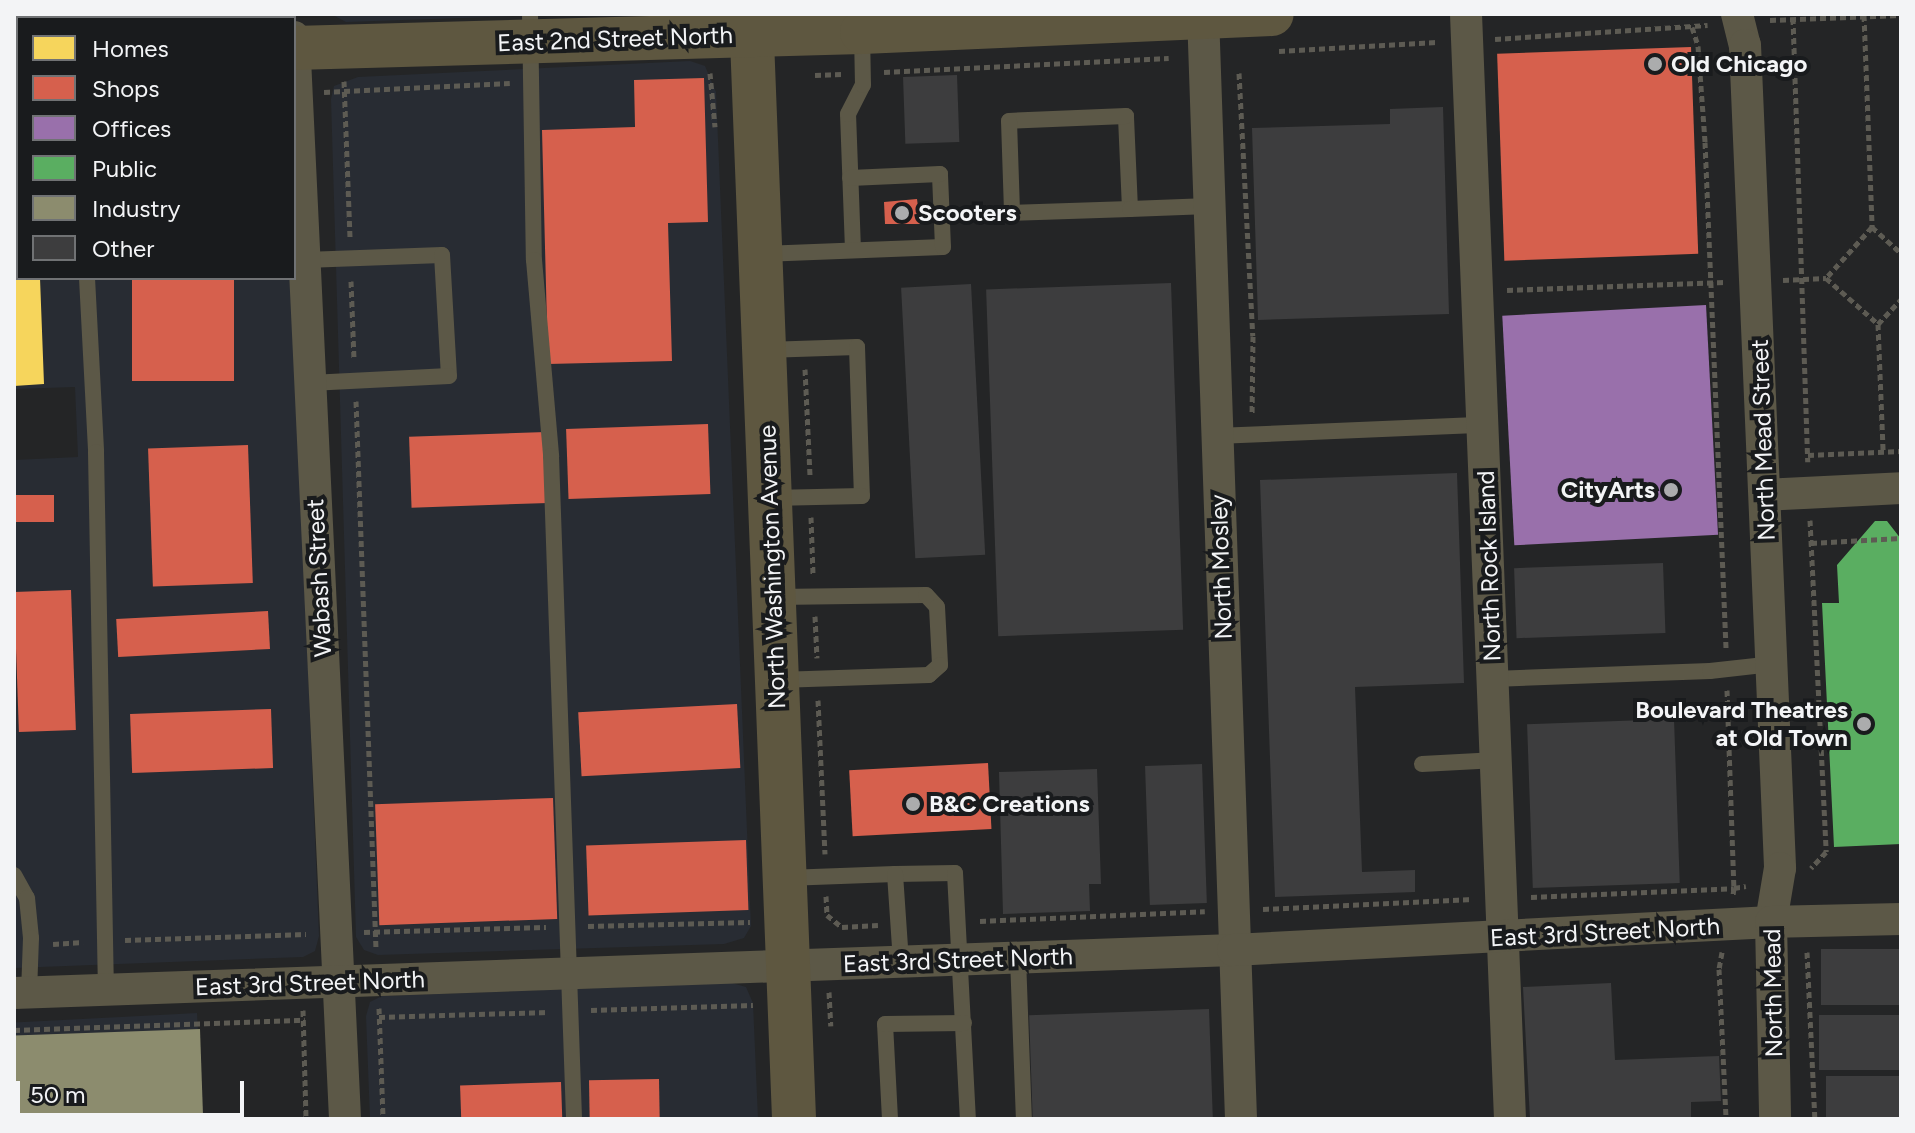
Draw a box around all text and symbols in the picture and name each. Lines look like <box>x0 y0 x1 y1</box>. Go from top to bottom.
legend <box>16 16 296 280</box>
street label: East 2nd Street North <box>497 20 733 58</box>
text: Homes <box>92 34 169 63</box>
place label: Old Chicago <box>1671 50 1807 78</box>
marker: Old Chicago <box>1646 55 1664 73</box>
text: Shops <box>92 74 159 103</box>
text: Offices <box>92 114 171 143</box>
text: Public <box>92 154 157 183</box>
text: Industry <box>92 194 180 223</box>
place label: Scooters <box>918 199 1017 227</box>
marker: Scooters <box>893 204 911 222</box>
text: Other <box>92 234 154 263</box>
street label: North Mead Street <box>1745 339 1781 541</box>
street label: North Washington Avenue <box>753 424 791 710</box>
street label: North Rock Island <box>1471 470 1507 662</box>
place label: CityArts <box>1561 476 1655 504</box>
marker: CityArts <box>1662 481 1680 499</box>
street label: North Mosley <box>1204 494 1238 640</box>
street label: Wabash Street <box>300 498 338 658</box>
place label: Boulevard Theatres at Old Town <box>1635 696 1848 752</box>
marker: Boulevard Theatres at Old Town <box>1855 715 1873 733</box>
place label: B&C Creations <box>929 790 1090 818</box>
marker: B&C Creations <box>904 795 922 813</box>
street label: East 3rd Street North <box>1489 912 1721 952</box>
street label: North Mead <box>1757 928 1789 1058</box>
street label: East 3rd Street North <box>843 942 1073 978</box>
street label: East 3rd Street North <box>195 965 425 1001</box>
scale bar <box>20 1065 248 1115</box>
text: 50 m <box>30 1080 86 1109</box>

